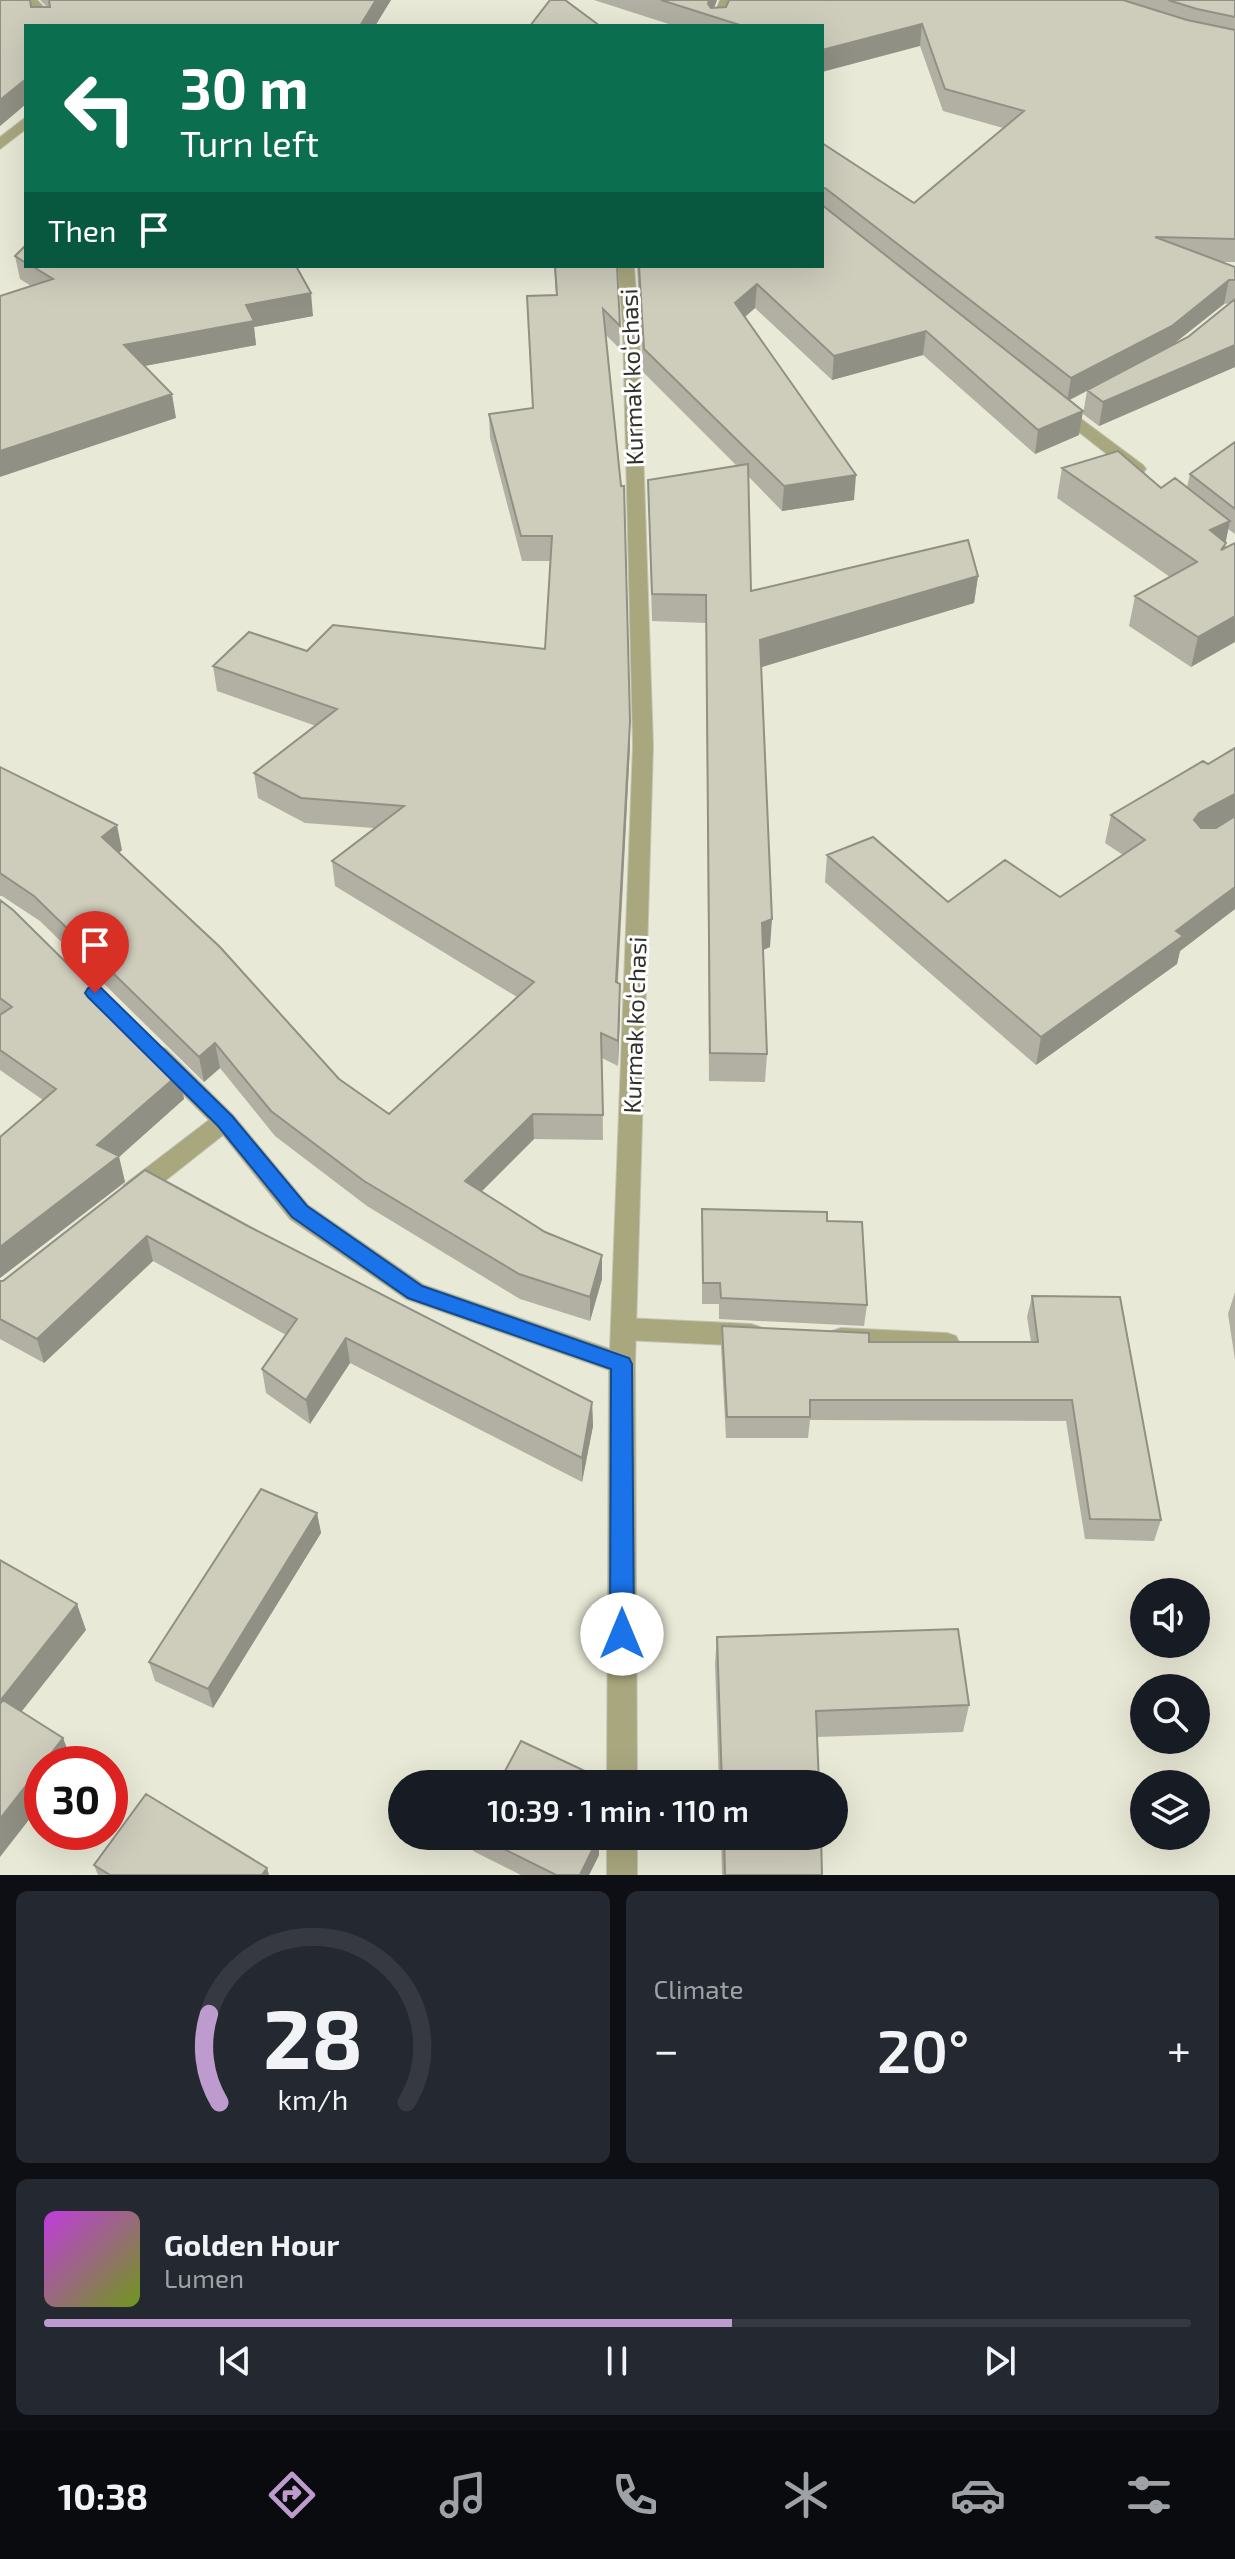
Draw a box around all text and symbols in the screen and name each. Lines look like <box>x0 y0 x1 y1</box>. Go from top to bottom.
text: 30 m <box>180 53 309 120</box>
icon: left <box>48 56 152 160</box>
text: Turn left <box>180 121 319 164</box>
icon: arrive <box>132 208 176 252</box>
text: Then <box>48 212 116 248</box>
street label: Kurmak koʻchasi <box>613 288 649 466</box>
pin <box>61 911 129 993</box>
icon: arrive <box>73 923 117 967</box>
street label: Kurmak koʻchasi <box>616 936 652 1114</box>
map controls <box>1130 1578 1210 1850</box>
button: sound <box>1130 1578 1210 1658</box>
position arrow <box>580 1592 664 1676</box>
button: search <box>1130 1674 1210 1754</box>
speed limit sign: 30 <box>24 1746 128 1850</box>
button: layers <box>1130 1770 1210 1850</box>
text: 10:39 · 1 min · 110 m <box>487 1792 749 1828</box>
text: Climate <box>654 1973 743 2004</box>
text: 28 <box>263 1986 363 2086</box>
text: 20° <box>877 2013 969 2085</box>
text: − <box>654 2022 679 2075</box>
text: + <box>1167 2022 1191 2075</box>
text: km/h <box>277 2081 348 2116</box>
text: Golden Hour <box>164 2226 339 2262</box>
text: Lumen <box>164 2262 244 2293</box>
icon: previous <box>213 2339 257 2383</box>
icon: pause <box>595 2339 639 2383</box>
icon: next <box>978 2339 1022 2383</box>
icon: directions <box>264 2467 320 2523</box>
icon: music <box>435 2467 491 2523</box>
icon: phone <box>607 2467 663 2523</box>
icon: climate <box>778 2467 834 2523</box>
icon: car <box>950 2467 1006 2523</box>
icon: filters <box>1121 2467 1177 2523</box>
text: 10:38 <box>58 2474 148 2517</box>

